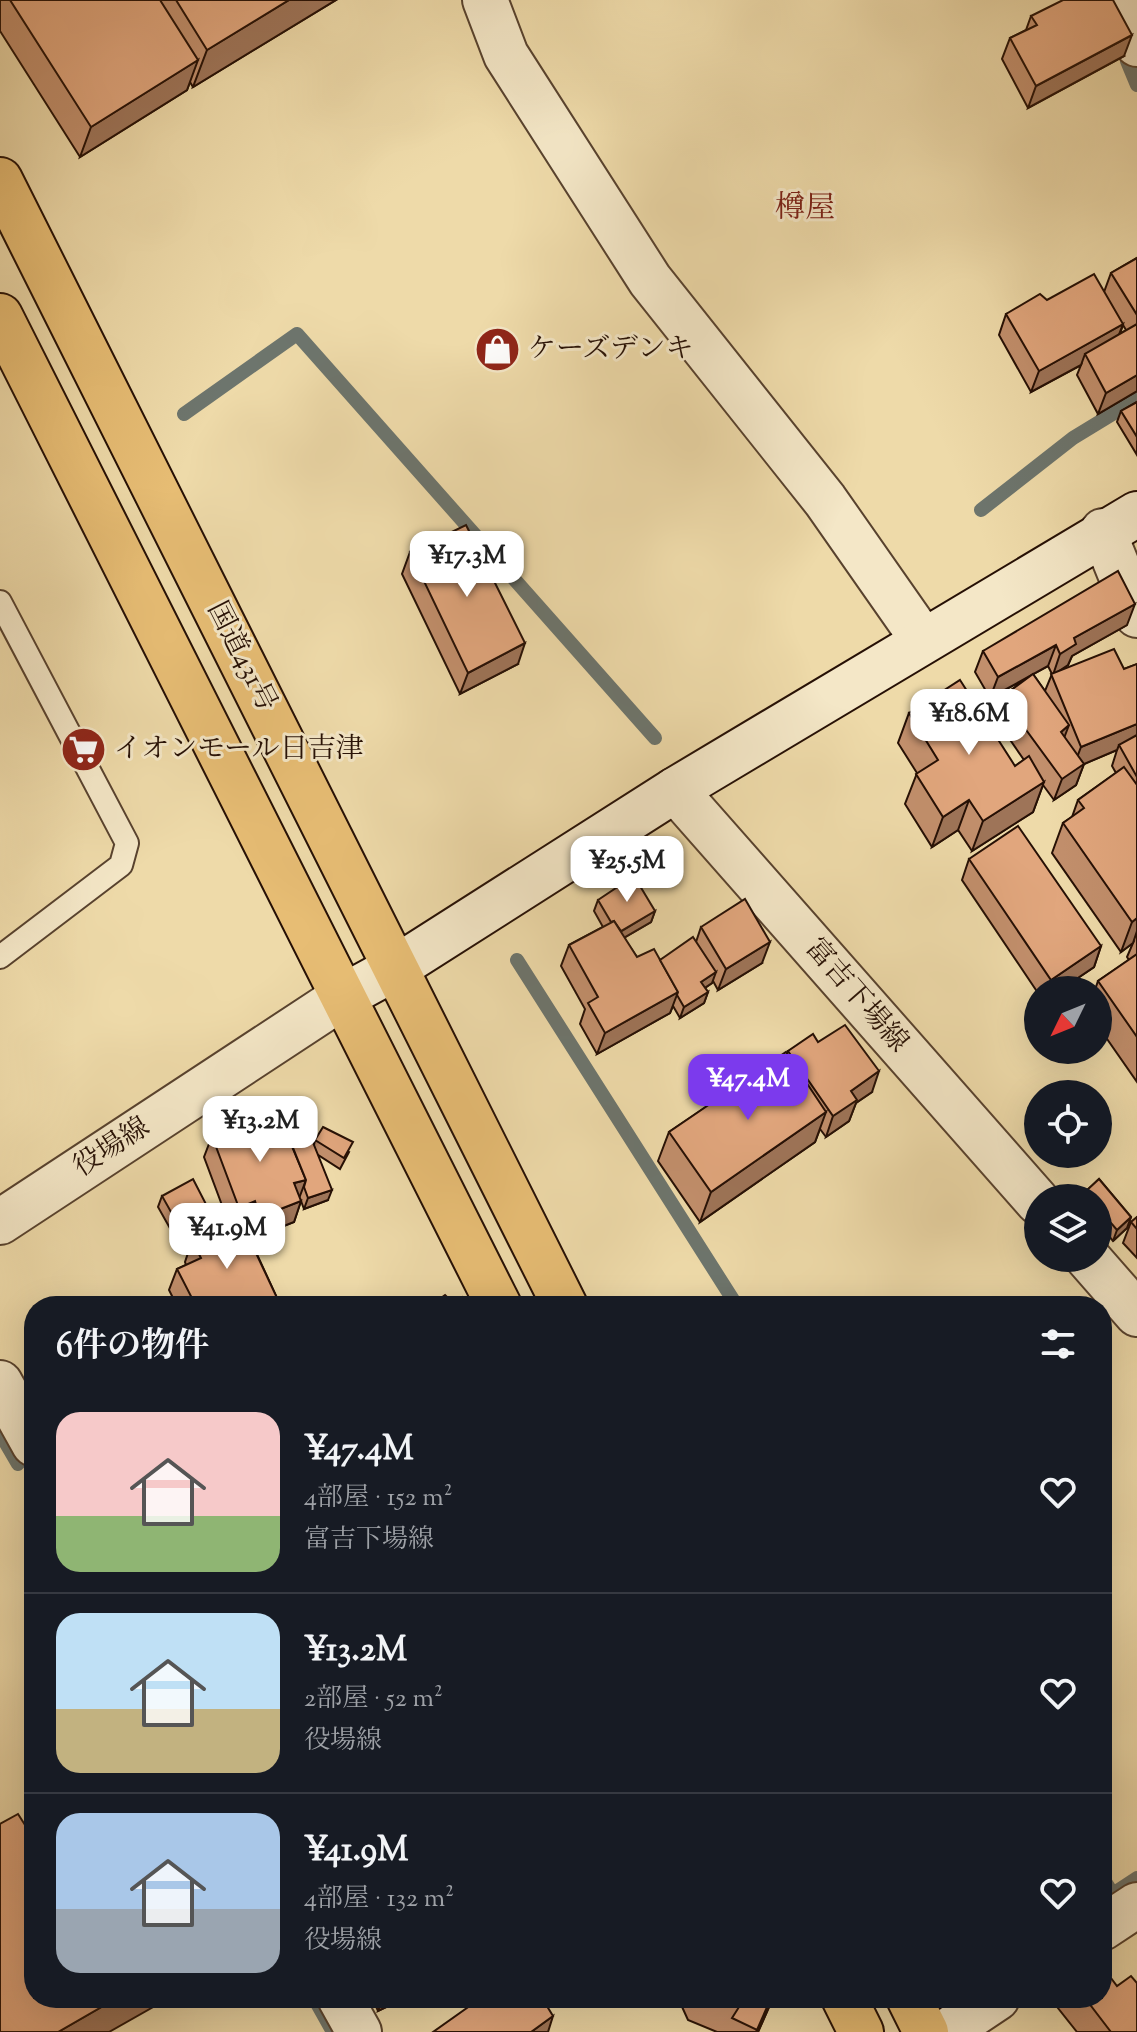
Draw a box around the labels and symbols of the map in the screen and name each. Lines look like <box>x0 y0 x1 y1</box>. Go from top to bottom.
district label: 樽屋 <box>775 188 835 231</box>
shop icon: ケーズデンキ <box>473 326 521 374</box>
place label: ケーズデンキ <box>528 330 693 370</box>
pin: ¥17.3M <box>402 531 532 599</box>
street label: 国道431号 <box>196 595 286 719</box>
pin: ¥18.6M <box>904 689 1034 757</box>
supermarket icon: イオンモール日吉津 <box>59 726 107 774</box>
place label: イオンモール日吉津 <box>114 730 363 770</box>
pin: ¥25.5M <box>562 836 692 904</box>
street label: 富吉下場線 <box>795 930 917 1062</box>
north arrow <box>1024 976 1112 1064</box>
pin: ¥47.4M <box>683 1054 813 1122</box>
pin: ¥13.2M <box>195 1096 325 1164</box>
street label: 役場線 <box>66 1108 158 1188</box>
pin: ¥41.9M <box>162 1203 292 1271</box>

